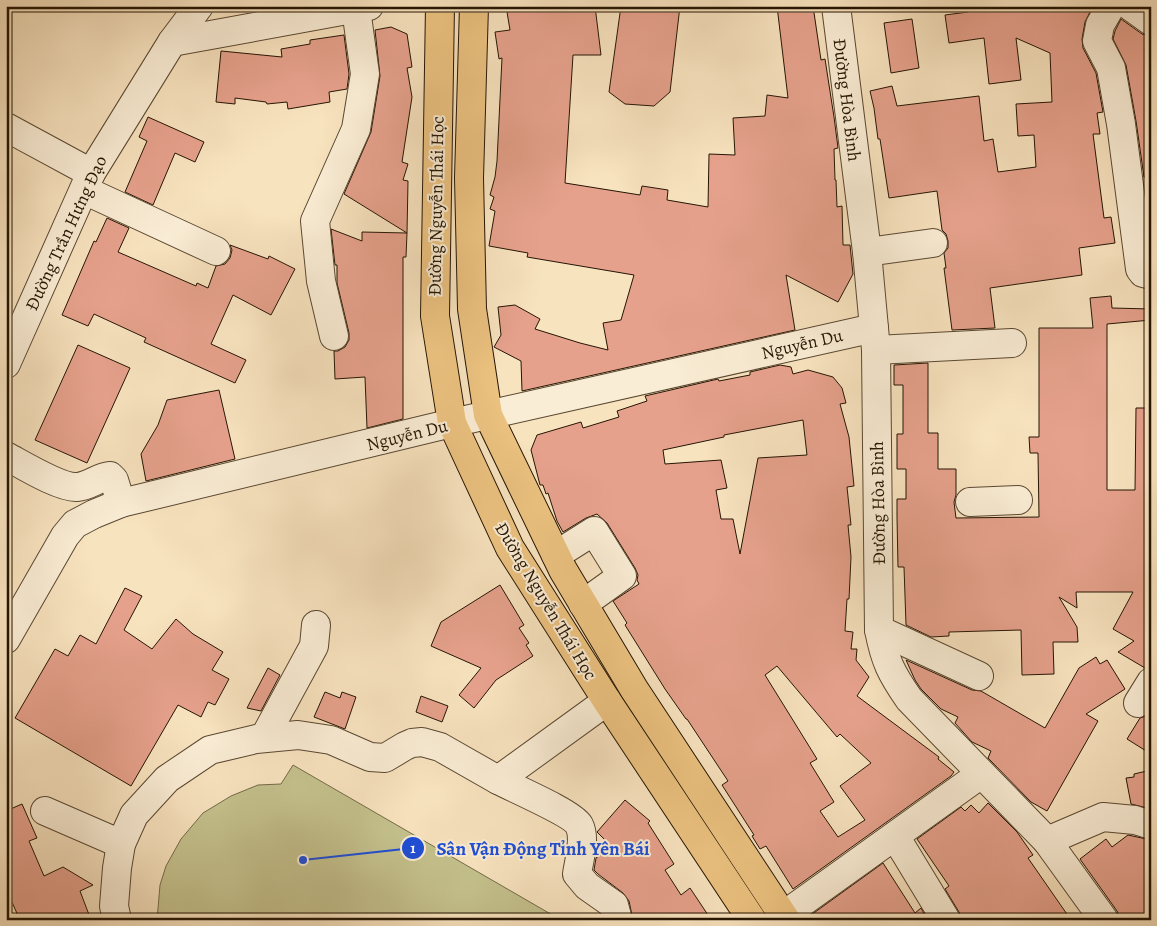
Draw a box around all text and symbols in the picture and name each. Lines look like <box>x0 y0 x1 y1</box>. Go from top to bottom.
street label: Đường Hòa Bình <box>828 37 866 163</box>
street label: Đường Nguyễn Thái Học <box>422 116 450 296</box>
street label: Đường Trần Hưng Đạo <box>20 152 112 314</box>
street label: Nguyễn Du <box>759 323 845 365</box>
street label: Nguyễn Du <box>364 413 450 457</box>
street label: Đường Hòa Bình <box>865 441 891 565</box>
street label: Đường Nguyễn Thái Học <box>489 518 603 684</box>
callout: Sân Vận Động Tỉnh Yên Bái <box>401 831 659 865</box>
text: Sân Vận Động Tỉnh Yên Bái <box>436 836 650 862</box>
text: 1 <box>410 838 416 858</box>

